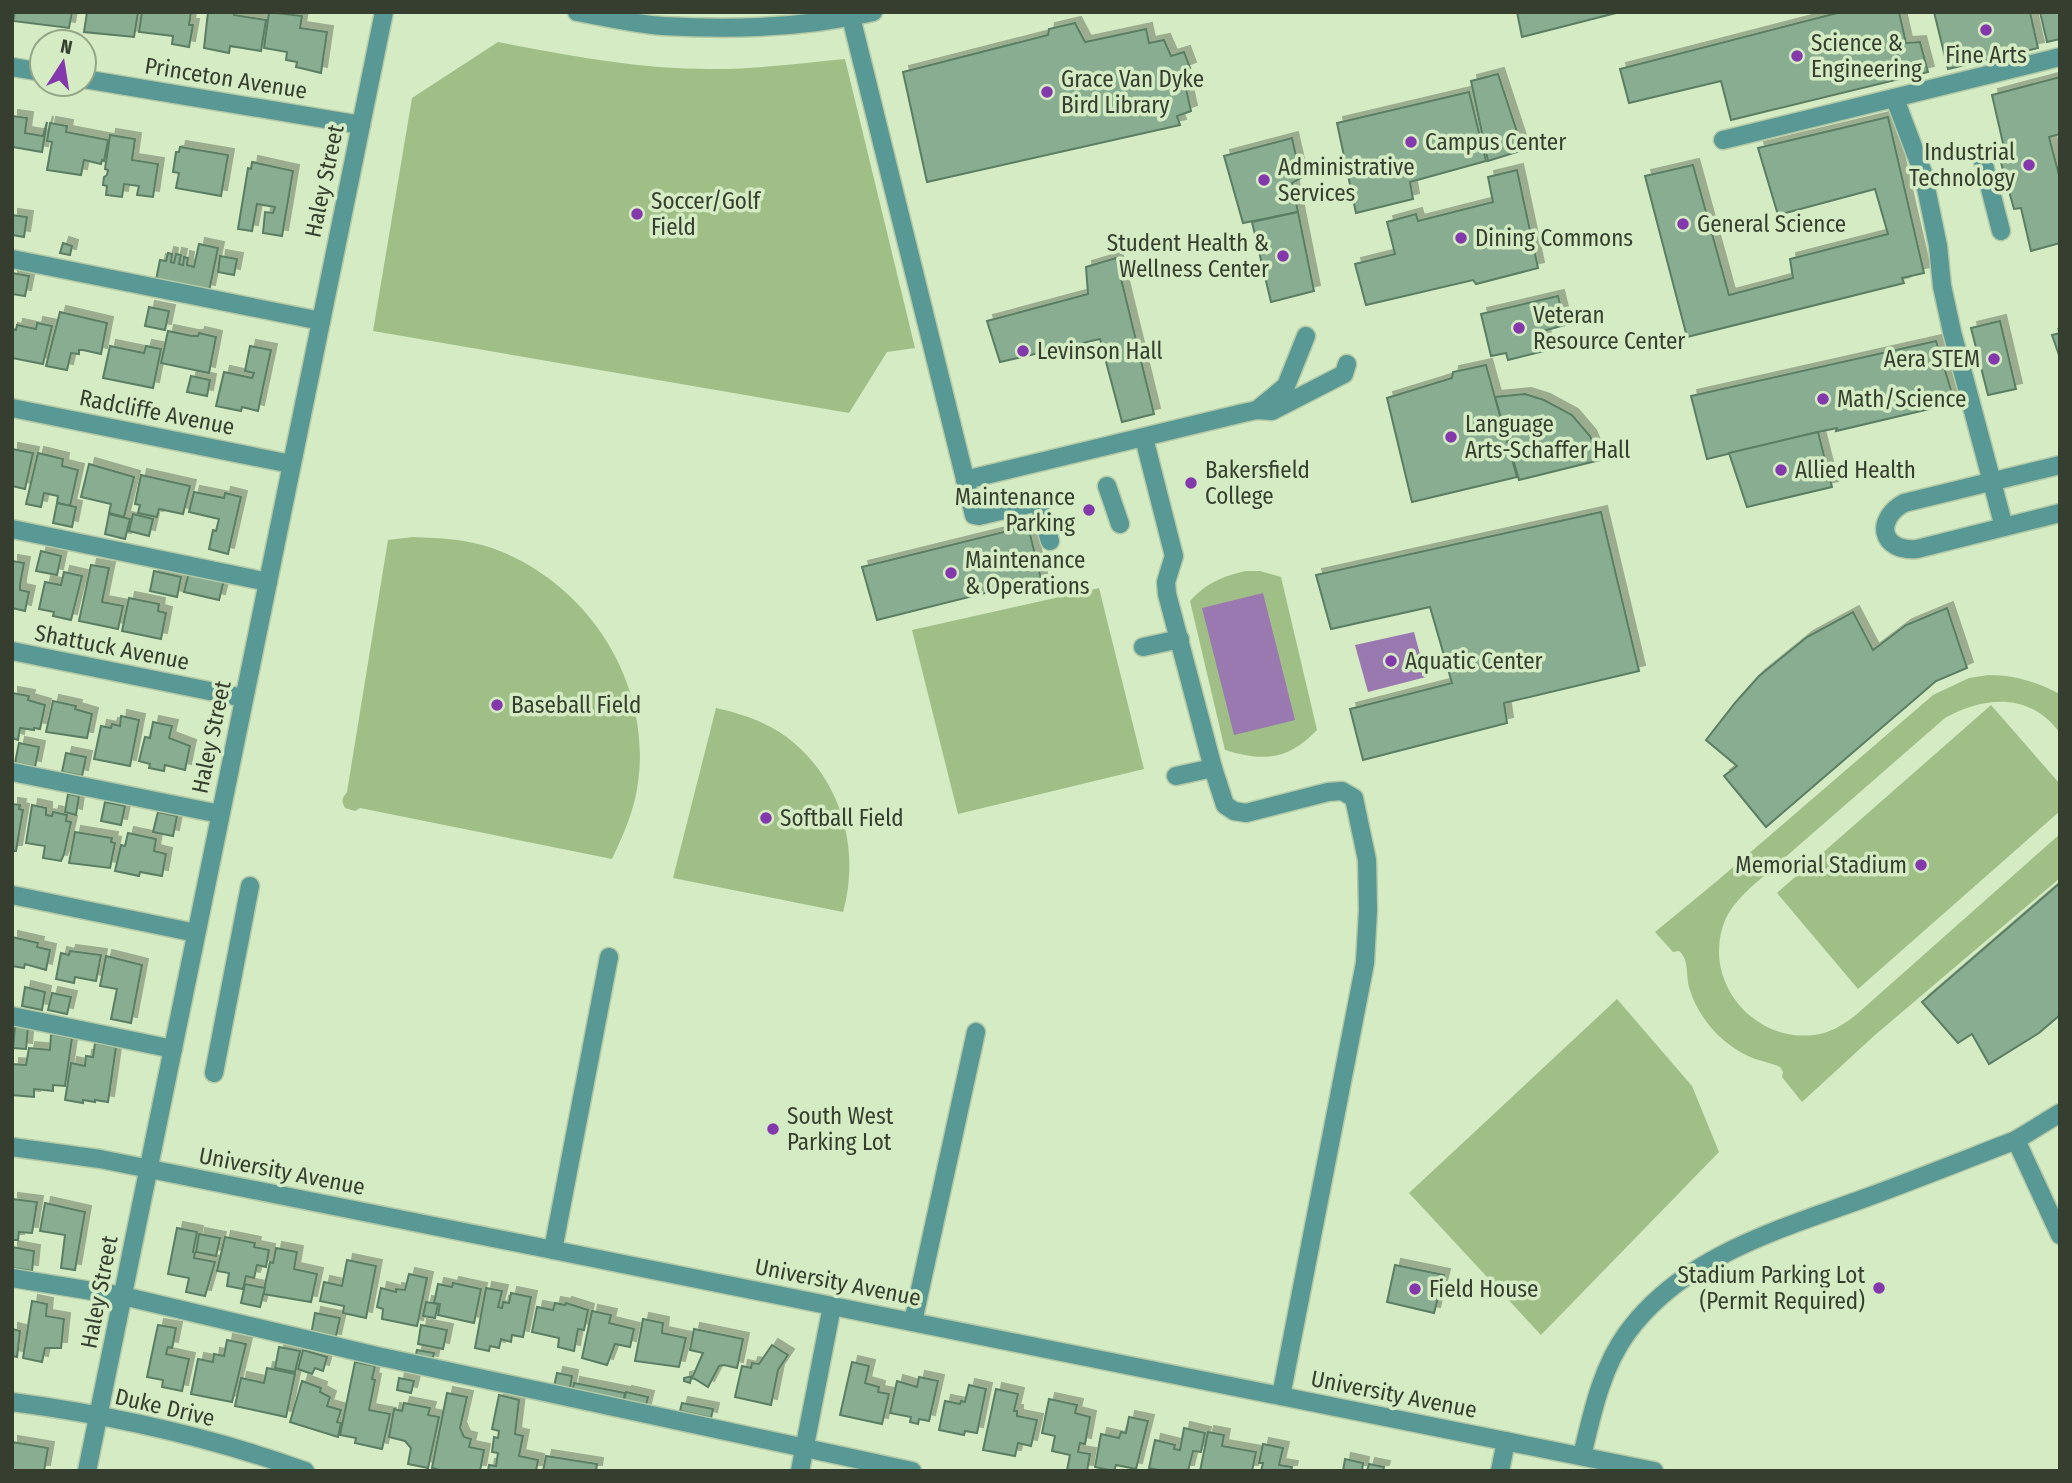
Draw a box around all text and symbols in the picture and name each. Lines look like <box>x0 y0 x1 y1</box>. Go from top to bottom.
marker: Fine Arts <box>1978 22 1994 38</box>
north arrow <box>28 28 98 98</box>
place label: Science & Engineering <box>1811 29 1922 83</box>
text: N <box>58 34 74 59</box>
place label: Fine Arts <box>1945 41 2027 69</box>
marker: Science & Engineering <box>1789 48 1805 64</box>
street label: Princeton Avenue <box>143 51 309 105</box>
place label: Grace Van Dyke Bird Library <box>1061 65 1204 119</box>
marker: Grace Van Dyke Bird Library <box>1039 84 1055 100</box>
street label: Haley Street <box>298 122 350 240</box>
place label: Campus Center <box>1425 128 1566 156</box>
marker: Campus Center <box>1403 134 1419 150</box>
place label: Industrial Technology <box>1909 138 2016 192</box>
place label: Administrative Services <box>1278 153 1415 207</box>
marker: Industrial Technology <box>2021 157 2037 173</box>
marker: Administrative Services <box>1256 172 1272 188</box>
place label: Soccer/Golf Field <box>651 187 762 241</box>
marker: Soccer/Golf Field <box>629 206 645 222</box>
place label: General Science <box>1697 210 1846 238</box>
marker: General Science <box>1675 216 1691 232</box>
place label: Dining Commons <box>1475 224 1633 252</box>
place label: Student Health & Wellness Center <box>1107 229 1269 283</box>
marker: Dining Commons <box>1453 230 1469 246</box>
marker: Student Health & Wellness Center <box>1275 248 1291 264</box>
place label: Veteran Resource Center <box>1533 301 1685 355</box>
marker: Veteran Resource Center <box>1511 320 1527 336</box>
place label: Levinson Hall <box>1037 337 1163 365</box>
marker: Levinson Hall <box>1015 343 1031 359</box>
place label: Aera STEM <box>1884 345 1980 373</box>
marker: Aera STEM <box>1986 351 2002 367</box>
street label: Radcliffe Avenue <box>77 383 237 441</box>
place label: Math/Science <box>1837 385 1966 413</box>
marker: Math/Science <box>1815 391 1831 407</box>
place label: Language Arts-Schaffer Hall <box>1465 410 1630 464</box>
marker: Language Arts-Schaffer Hall <box>1443 429 1459 445</box>
place label: Bakersfield College <box>1205 456 1310 510</box>
place label: Allied Health <box>1795 456 1916 484</box>
marker: Allied Health <box>1773 462 1789 478</box>
marker: Bakersfield College <box>1183 475 1199 491</box>
place label: Maintenance Parking <box>955 483 1075 537</box>
marker: Maintenance Parking <box>1081 502 1097 518</box>
place label: Maintenance & Operations <box>965 546 1090 600</box>
marker: Maintenance & Operations <box>943 565 959 581</box>
street label: Shattuck Avenue <box>32 618 192 676</box>
place label: Aquatic Center <box>1405 647 1543 675</box>
marker: Aquatic Center <box>1383 653 1399 669</box>
street label: Haley Street <box>185 678 237 796</box>
place label: Baseball Field <box>511 691 641 719</box>
marker: Baseball Field <box>489 697 505 713</box>
place label: Softball Field <box>780 804 903 832</box>
marker: Softball Field <box>758 810 774 826</box>
place label: Memorial Stadium <box>1735 851 1907 879</box>
marker: Memorial Stadium <box>1913 857 1929 873</box>
place label: South West Parking Lot <box>787 1102 894 1156</box>
marker: South West Parking Lot <box>765 1121 781 1137</box>
street label: University Avenue <box>197 1141 367 1201</box>
street label: Haley Street <box>74 1233 124 1351</box>
street label: University Avenue <box>753 1252 923 1312</box>
place label: Stadium Parking Lot (Permit Required) <box>1677 1261 1865 1315</box>
place label: Field House <box>1429 1275 1538 1303</box>
marker: Stadium Parking Lot (Permit Required) <box>1871 1280 1887 1296</box>
marker: Field House <box>1407 1281 1423 1297</box>
street label: University Avenue <box>1309 1364 1479 1424</box>
street label: Duke Drive <box>112 1382 218 1432</box>

